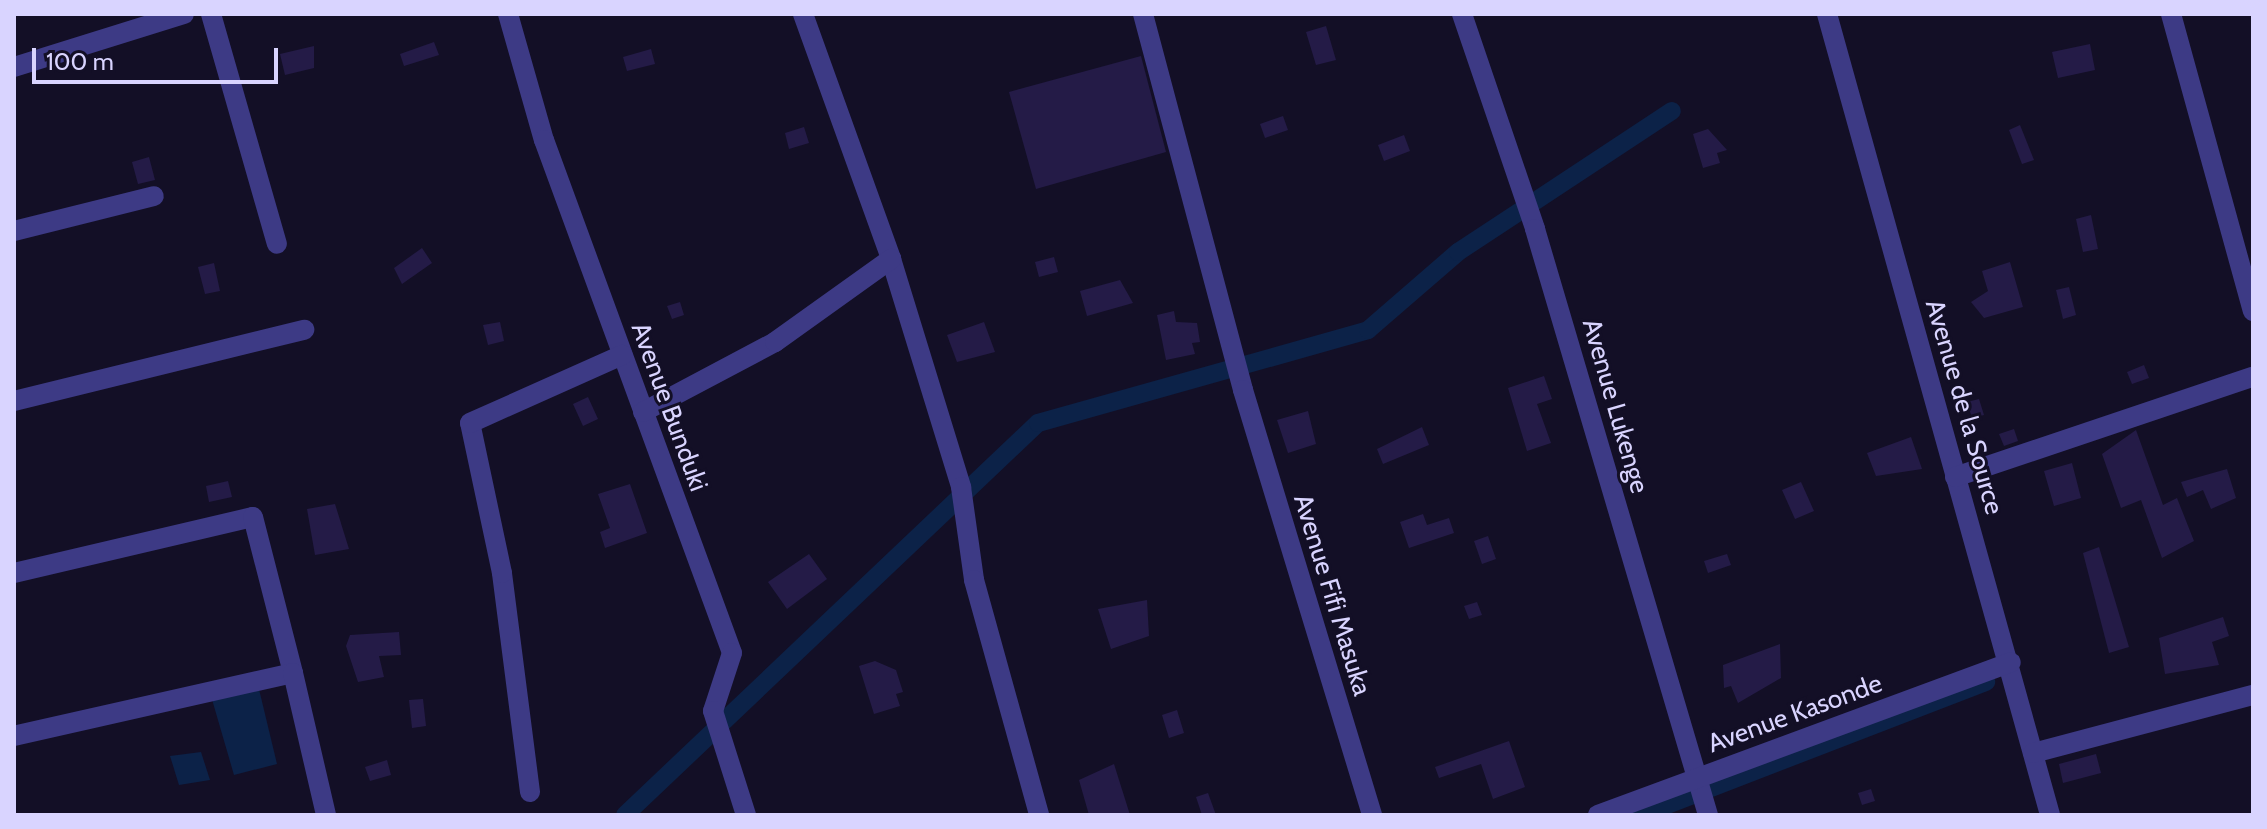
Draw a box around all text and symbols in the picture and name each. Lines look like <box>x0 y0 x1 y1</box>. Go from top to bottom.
scale bar <box>36 32 282 82</box>
text: 100 m <box>46 47 114 76</box>
street label: Avenue de la Source <box>1918 296 2010 518</box>
street label: Avenue Lukenge <box>1575 315 1655 497</box>
street label: Avenue Bunduki <box>624 318 714 496</box>
street label: Avenue Fifi Masuka <box>1287 490 1377 700</box>
street label: Avenue Kasonde <box>1704 668 1886 760</box>

